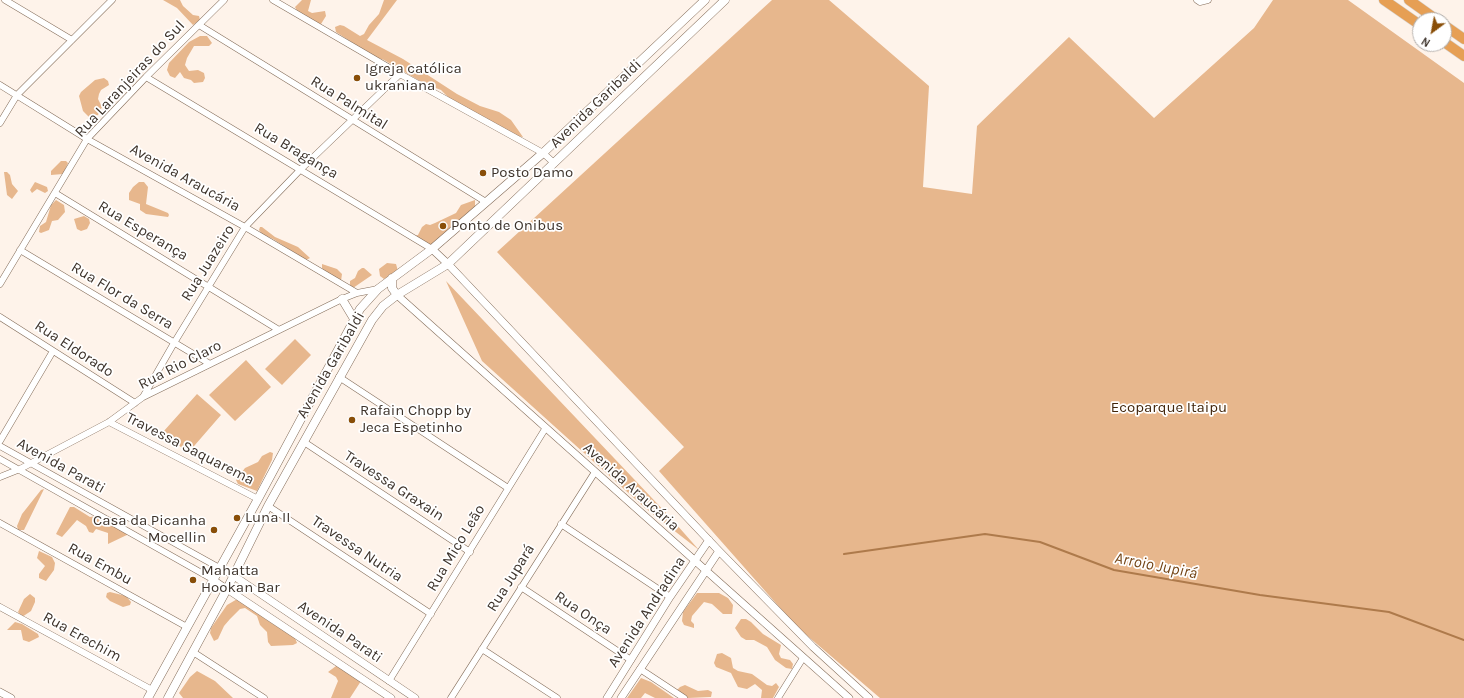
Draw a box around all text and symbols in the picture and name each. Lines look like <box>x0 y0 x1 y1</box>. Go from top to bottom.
north arrow <box>1412 12 1452 52</box>
street label: Rua Laranjeiras do Sul <box>71 17 189 141</box>
text: N <box>1419 34 1433 49</box>
street label: Avenida Garibaldi <box>546 56 646 152</box>
place label: Igreja católica ukraniana <box>365 60 462 95</box>
street label: Rua Palmital <box>307 72 391 134</box>
marker: Igreja católica ukraniana <box>352 73 362 83</box>
street label: Rua Bragança <box>251 119 341 183</box>
street label: Avenida Araucária <box>127 140 243 216</box>
place label: Posto Damo <box>491 164 573 182</box>
marker: Posto Damo <box>478 168 488 178</box>
street label: Rua Esperança <box>95 197 191 265</box>
place label: Ponto de Onibus <box>451 217 563 235</box>
marker: Ponto de Onibus <box>438 221 448 231</box>
street label: Rua Juazeiro <box>177 222 239 304</box>
street label: Rua Flor da Serra <box>68 258 176 334</box>
street label: Avenida Garibaldi <box>293 308 369 422</box>
street label: Rua Eldorado <box>31 317 117 381</box>
street label: Rua Rio Claro <box>135 336 225 394</box>
park label: Ecoparque Itaipu <box>1111 399 1227 417</box>
place label: Rafain Chopp by Jeca Espetinho <box>360 402 471 437</box>
street label: Travessa Saquarema <box>123 409 257 489</box>
marker: Rafain Chopp by Jeca Espetinho <box>347 415 357 425</box>
street label: Avenida Parati <box>14 434 108 498</box>
street label: Avenida Araucária <box>579 439 683 535</box>
street label: Travessa Graxain <box>341 447 447 525</box>
street label: Rua Mico Leão <box>423 501 489 595</box>
place label: Luna II <box>245 509 290 527</box>
place label: Casa da Picanha Mocellin <box>93 512 206 547</box>
street label: Travessa Nutria <box>308 512 406 586</box>
marker: Luna II <box>232 513 242 523</box>
marker: Casa da Picanha Mocellin <box>209 525 219 535</box>
street label: Rua Embu <box>65 539 135 589</box>
street label: Rua Jupará <box>483 541 539 615</box>
water label: Arroio Jupirá <box>1113 549 1199 583</box>
street label: Avenida Andradina <box>604 553 690 671</box>
place label: Mahatta Hookan Bar <box>201 562 280 597</box>
marker: Mahatta Hookan Bar <box>188 575 198 585</box>
street label: Rua Onça <box>551 587 615 639</box>
street label: Avenida Parati <box>294 597 386 667</box>
street label: Rua Erechim <box>40 608 124 666</box>

